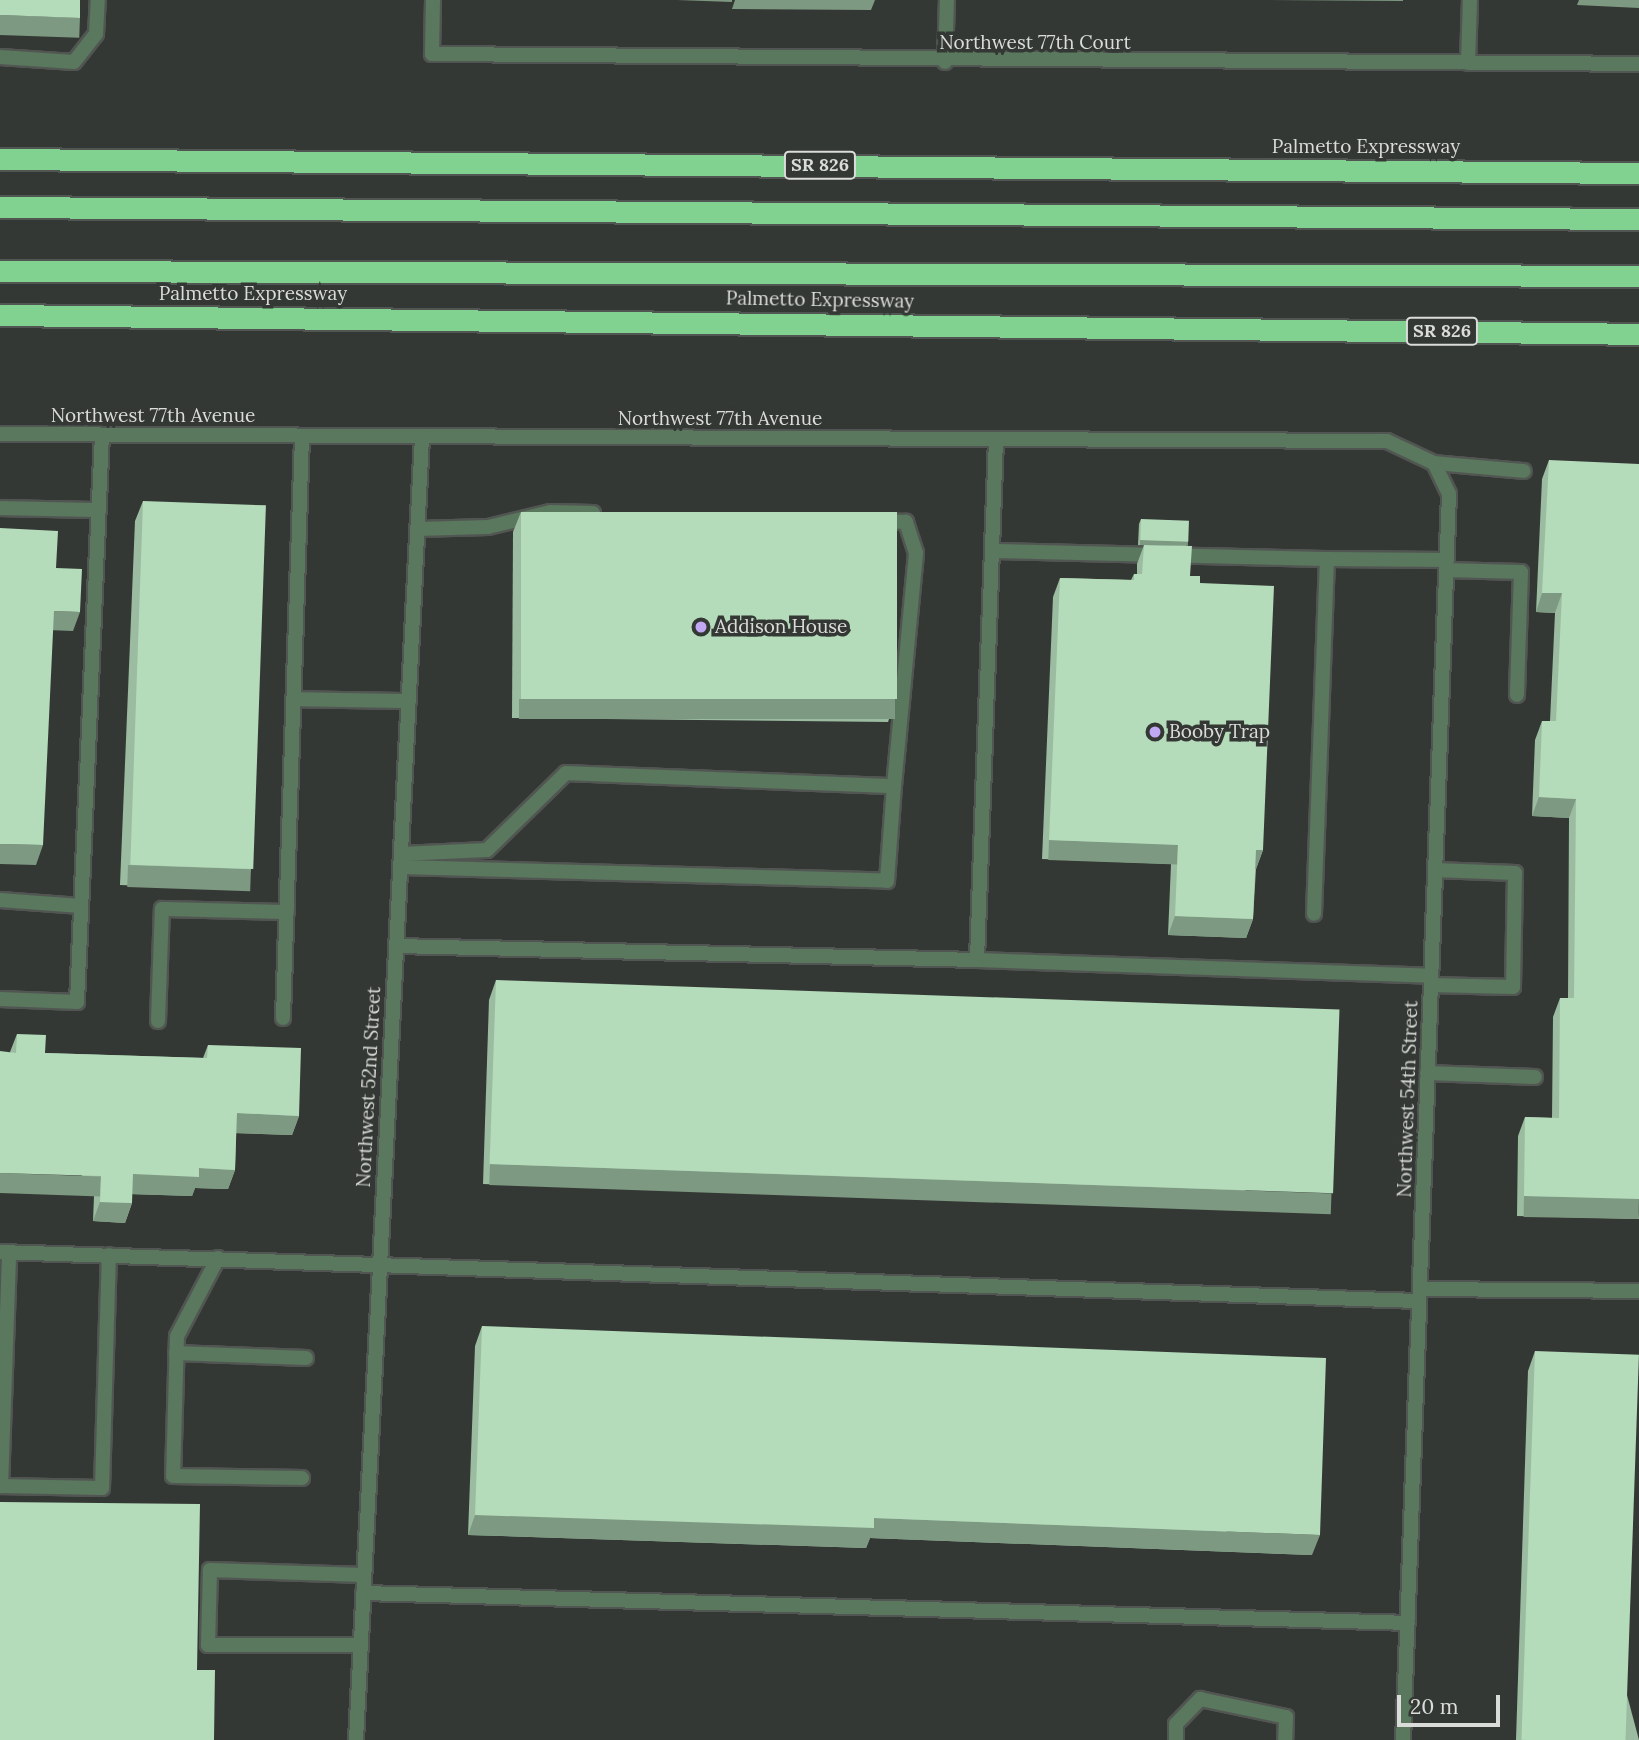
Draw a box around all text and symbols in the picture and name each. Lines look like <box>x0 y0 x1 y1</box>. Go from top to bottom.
street label: Northwest 77th Court <box>939 32 1131 54</box>
street label: Palmetto Expressway <box>1272 136 1460 158</box>
road number: SR 826 <box>783 150 857 180</box>
street label: Palmetto Expressway <box>159 283 347 305</box>
street label: Palmetto Expressway <box>726 287 914 313</box>
road number: SR 826 <box>1405 316 1479 346</box>
street label: Northwest 77th Avenue <box>51 405 255 427</box>
street label: Northwest 77th Avenue <box>618 408 822 430</box>
place label: Addison House <box>715 616 847 638</box>
marker: Addison House <box>693 619 709 635</box>
place label: Booby Trap <box>1169 721 1270 743</box>
marker: Booby Trap <box>1147 724 1163 740</box>
street label: Northwest 52nd Street <box>352 986 386 1188</box>
street label: Northwest 54th Street <box>1393 1000 1423 1198</box>
scale bar <box>1401 1680 1504 1724</box>
text: 20 m <box>1410 1693 1459 1720</box>

